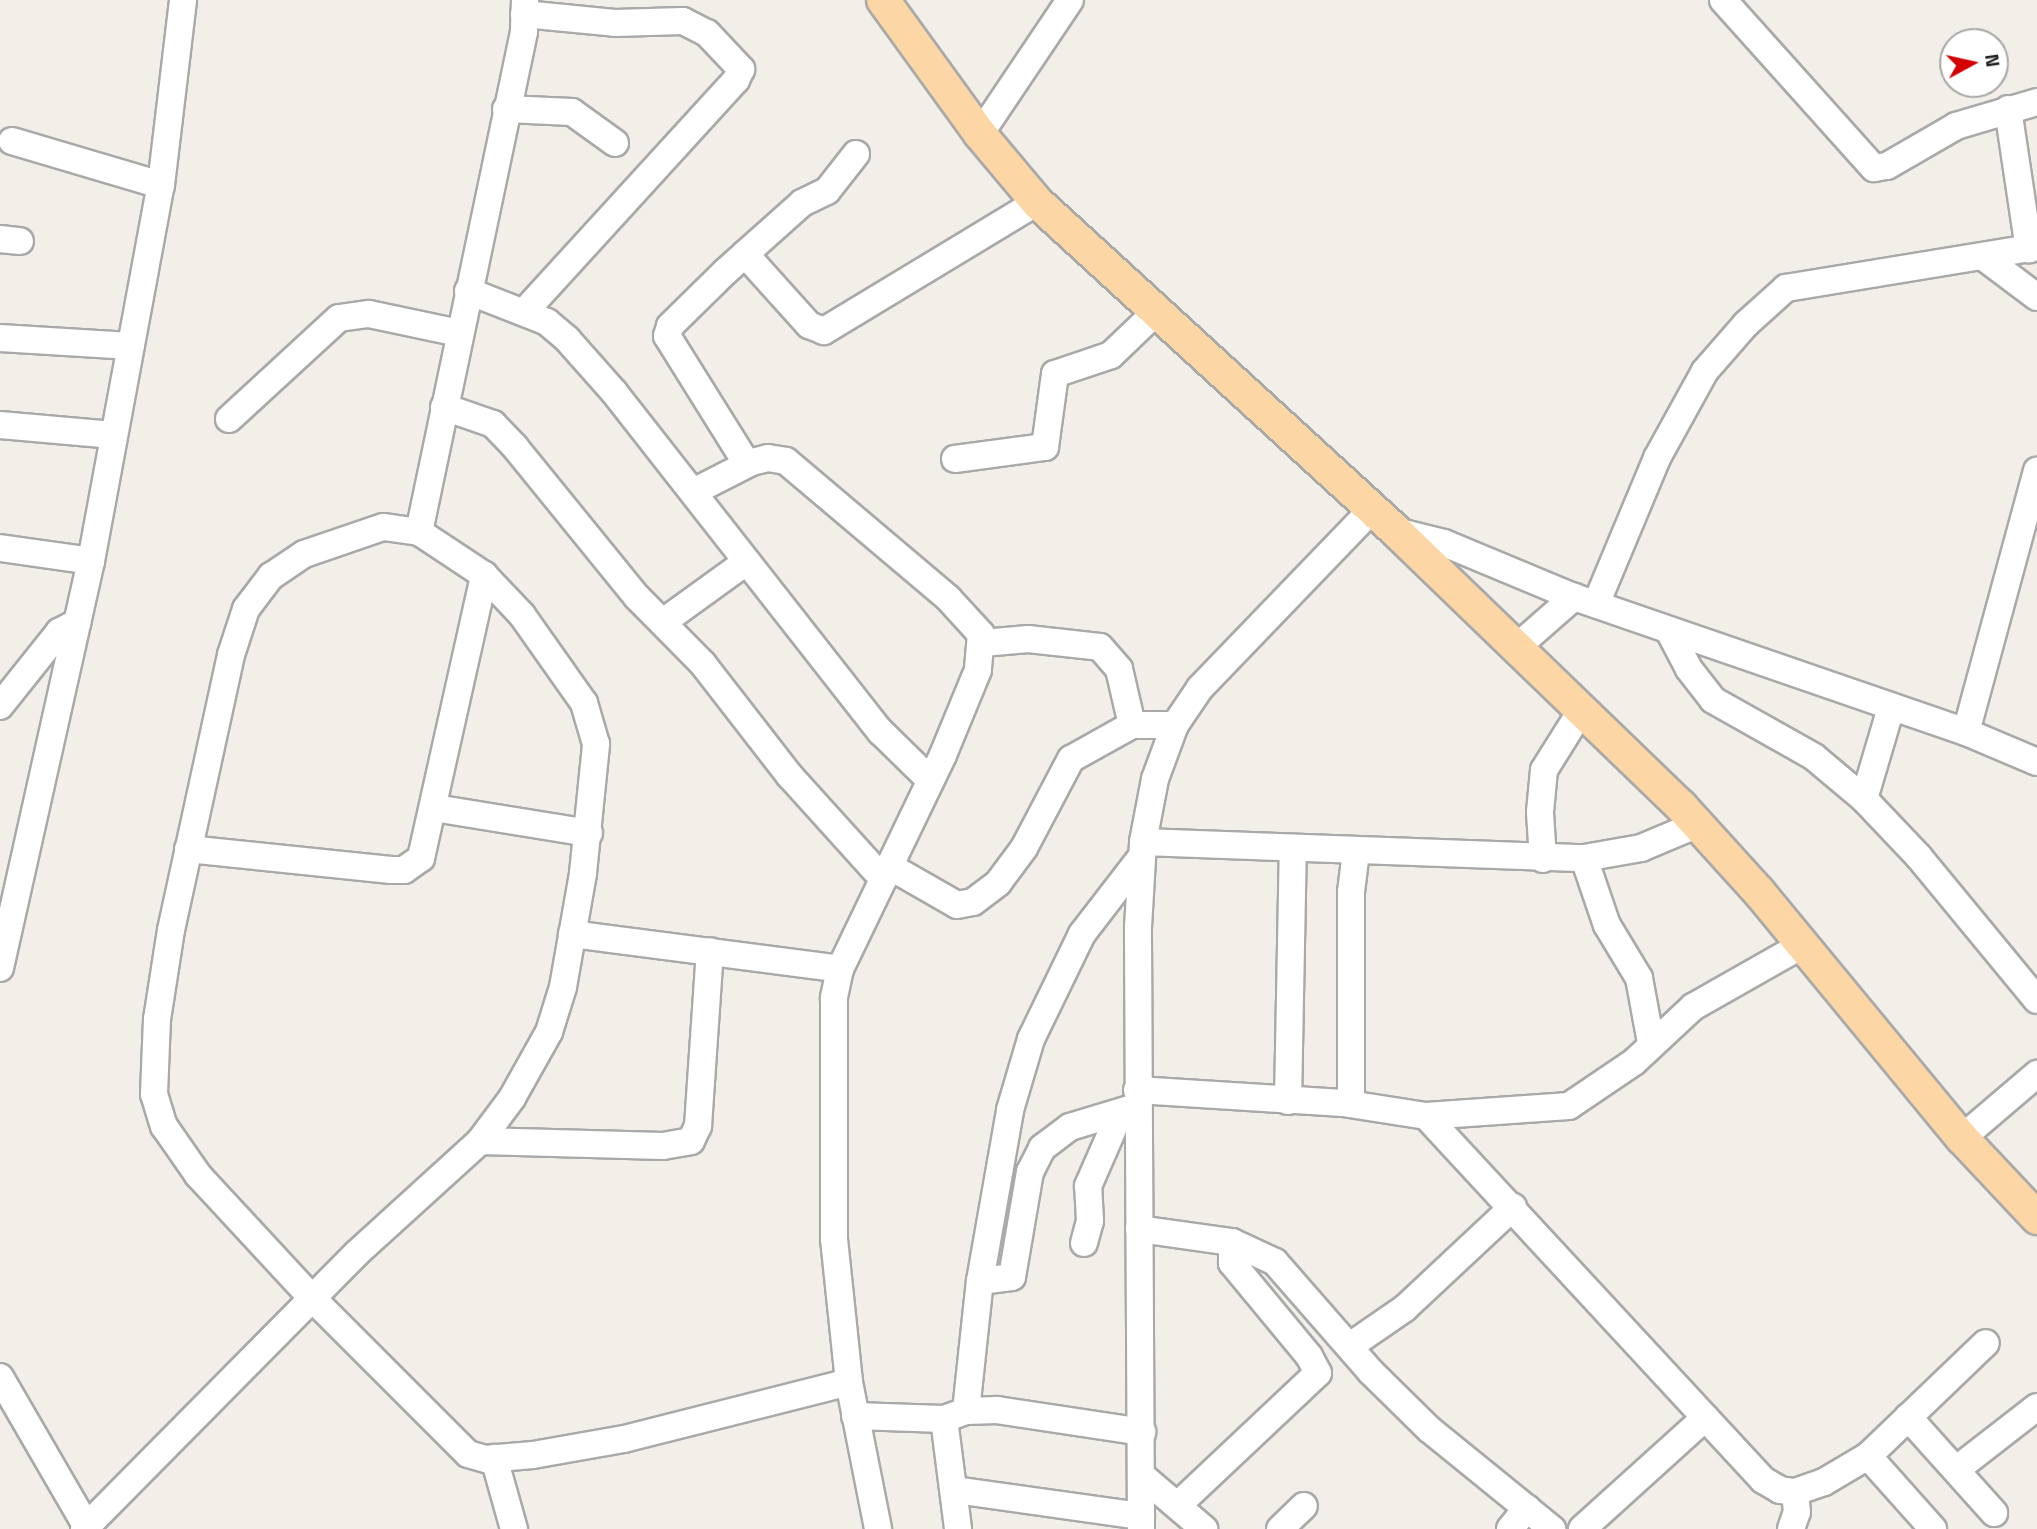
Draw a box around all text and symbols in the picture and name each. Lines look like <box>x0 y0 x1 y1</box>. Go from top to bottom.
north arrow <box>1939 28 2009 98</box>
text: N <box>1978 52 2009 69</box>

